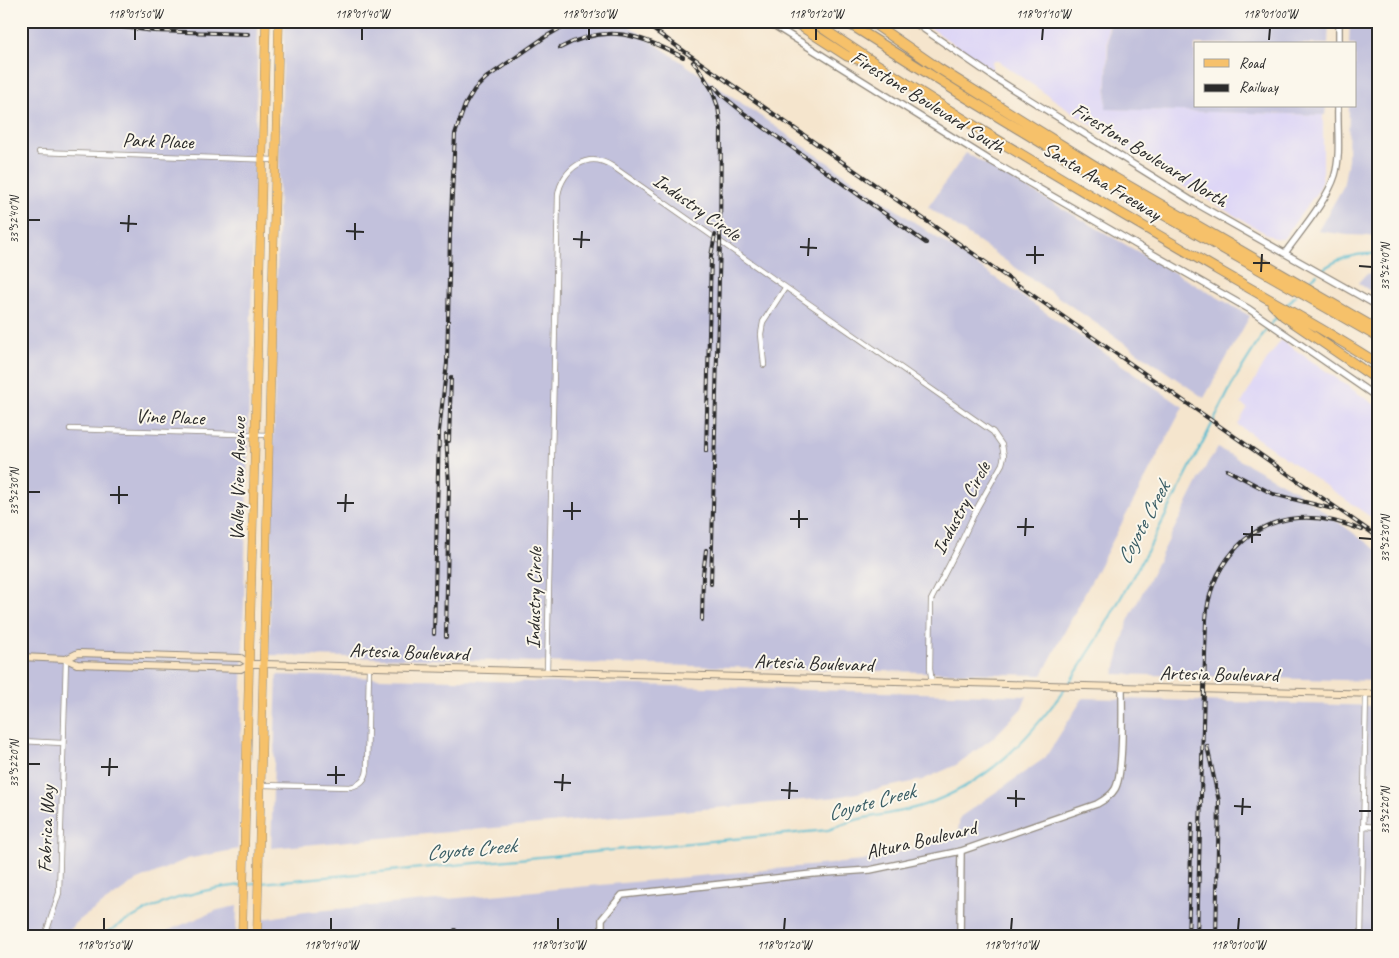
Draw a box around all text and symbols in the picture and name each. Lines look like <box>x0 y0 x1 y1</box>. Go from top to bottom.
text: 118°01'50"W <box>108 6 164 22</box>
text: 118°01'40"W <box>335 6 391 22</box>
text: 118°01'30"W <box>562 6 618 22</box>
text: 118°01'20"W <box>789 6 845 22</box>
text: 118°01'10"W <box>1016 6 1072 22</box>
text: 118°01'00"W <box>1243 6 1299 22</box>
legend <box>1194 42 1356 108</box>
street label: Firestone Boulevard South <box>846 45 1011 160</box>
text: Road <box>1239 54 1266 73</box>
text: Railway <box>1239 78 1280 97</box>
street label: Firestone Boulevard North <box>1068 97 1233 213</box>
street label: Park Place <box>122 127 195 155</box>
street label: Santa Ana Freeway <box>1038 136 1167 227</box>
street label: Industry Circle <box>648 168 747 247</box>
text: 33°52'40"N <box>6 195 22 244</box>
text: 33°52'40"N <box>1377 242 1393 291</box>
street label: Vine Place <box>135 403 206 431</box>
street label: Valley View Avenue <box>224 415 252 541</box>
street label: Industry Circle <box>926 456 997 559</box>
text: 33°52'30"N <box>6 467 22 516</box>
water label: Coyote Creek <box>1111 475 1177 569</box>
text: 33°52'30"N <box>1377 514 1393 563</box>
street label: Industry Circle <box>521 545 547 649</box>
street label: Artesia Boulevard <box>349 637 472 667</box>
street label: Artesia Boulevard <box>754 648 877 678</box>
street label: Artesia Boulevard <box>1159 660 1282 688</box>
text: 33°52'20"N <box>6 739 22 788</box>
water label: Coyote Creek <box>824 777 921 826</box>
street label: Fabrica Way <box>32 783 60 873</box>
text: 33°52'20"N <box>1377 786 1393 835</box>
street label: Altura Boulevard <box>863 814 982 865</box>
water label: Coyote Creek <box>425 832 520 866</box>
text: 118°01'50"W <box>77 937 133 953</box>
text: 118°01'40"W <box>304 937 360 953</box>
text: 118°01'30"W <box>531 937 587 953</box>
text: 118°01'20"W <box>757 937 813 953</box>
text: 118°01'10"W <box>984 937 1040 953</box>
text: 118°01'00"W <box>1211 937 1267 953</box>

